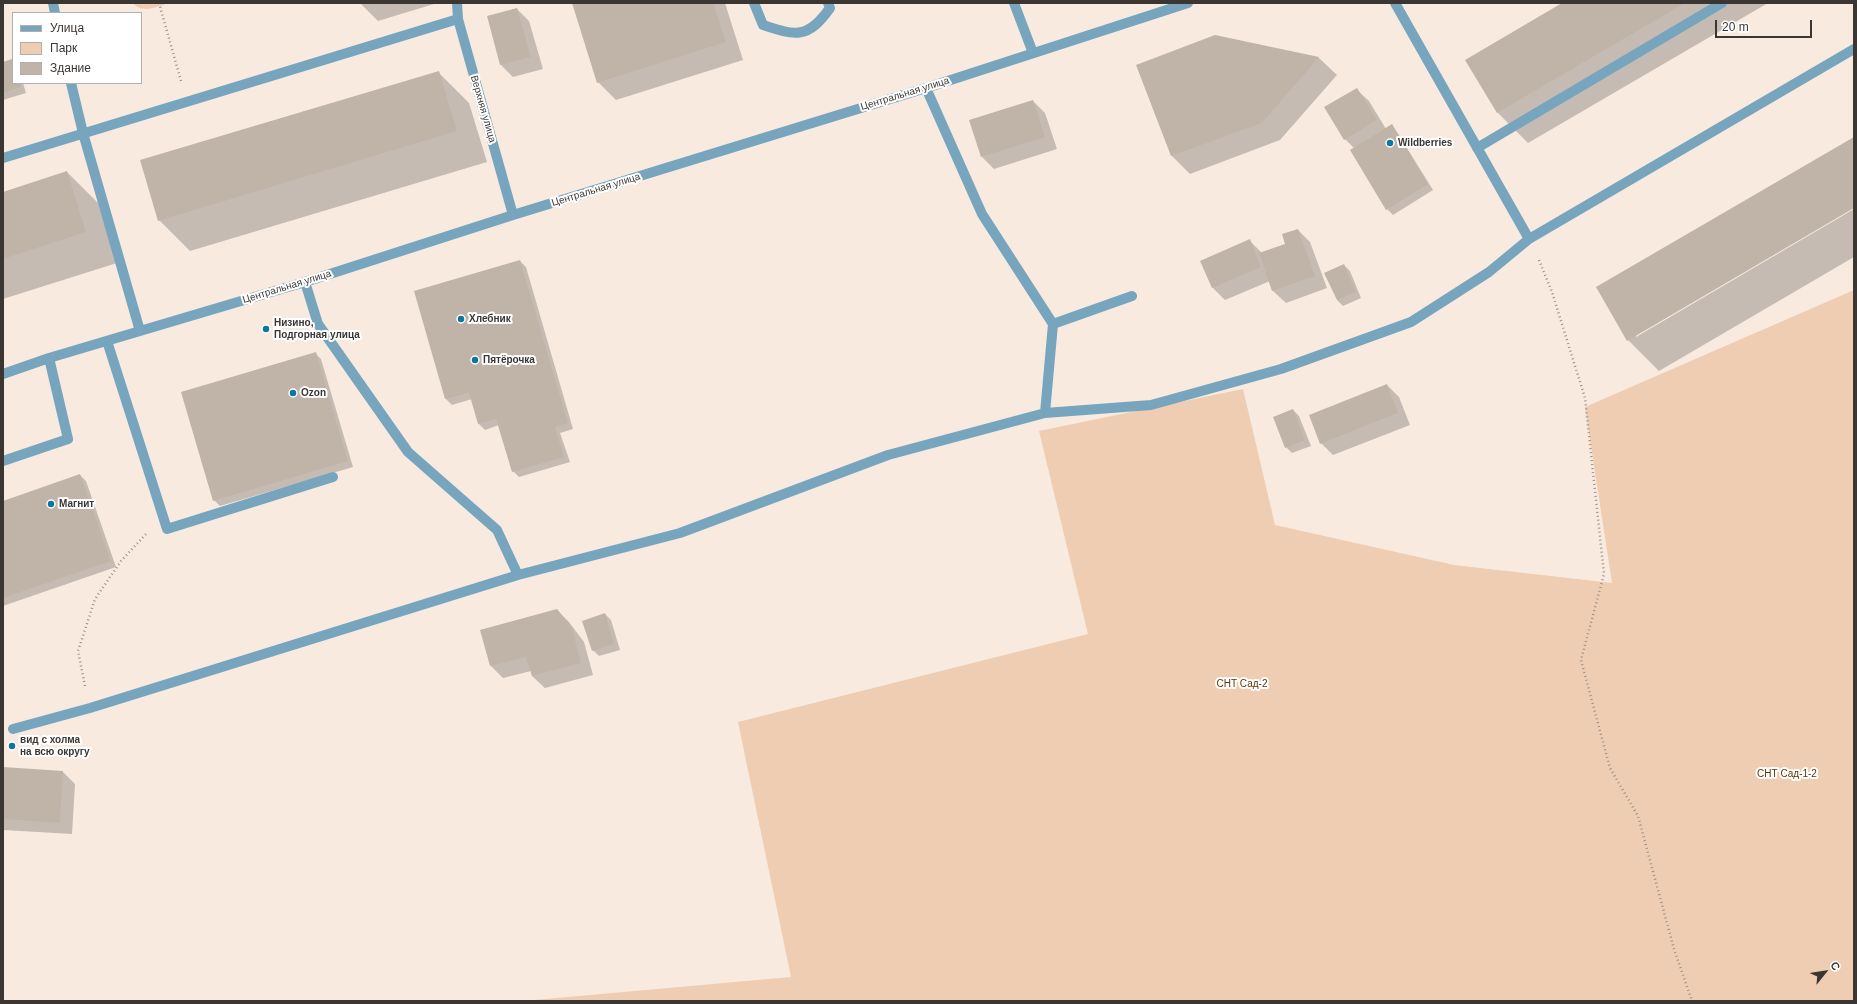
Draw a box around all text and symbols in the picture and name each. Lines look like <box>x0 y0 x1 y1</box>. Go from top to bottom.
legend <box>12 12 142 84</box>
scale bar <box>1717 12 1814 38</box>
text: 20 m <box>1722 20 1749 34</box>
text: Улица <box>50 21 84 35</box>
text: Парк <box>50 41 77 55</box>
text: Здание <box>50 61 91 75</box>
street label: Верхняя улица <box>468 74 498 144</box>
street label: Центральная улица <box>859 75 951 113</box>
place label: Wildberries <box>1398 137 1452 149</box>
marker: Wildberries <box>1385 138 1395 148</box>
street label: Центральная улица <box>550 171 642 209</box>
street label: Центральная улица <box>241 268 333 306</box>
place label: Хлебник <box>469 313 511 325</box>
marker: Хлебник <box>456 314 466 324</box>
place label: Низино, Подгорная улица <box>274 317 360 340</box>
marker: Низино, Подгорная улица <box>261 324 271 334</box>
place label: Пятёрочка <box>483 354 535 366</box>
marker: Пятёрочка <box>470 355 480 365</box>
place label: Ozon <box>301 387 326 399</box>
marker: Ozon <box>288 388 298 398</box>
place label: Магнит <box>59 498 94 510</box>
marker: Магнит <box>46 499 56 509</box>
park label: СНТ Сад-2 <box>1217 678 1267 690</box>
place label: вид с холма на всю округу <box>20 734 90 758</box>
marker: вид с холма на всю округу <box>7 741 17 751</box>
park label: СНТ Сад-1-2 <box>1757 768 1817 780</box>
north arrow <box>1805 952 1845 992</box>
text: С <box>1828 960 1843 972</box>

